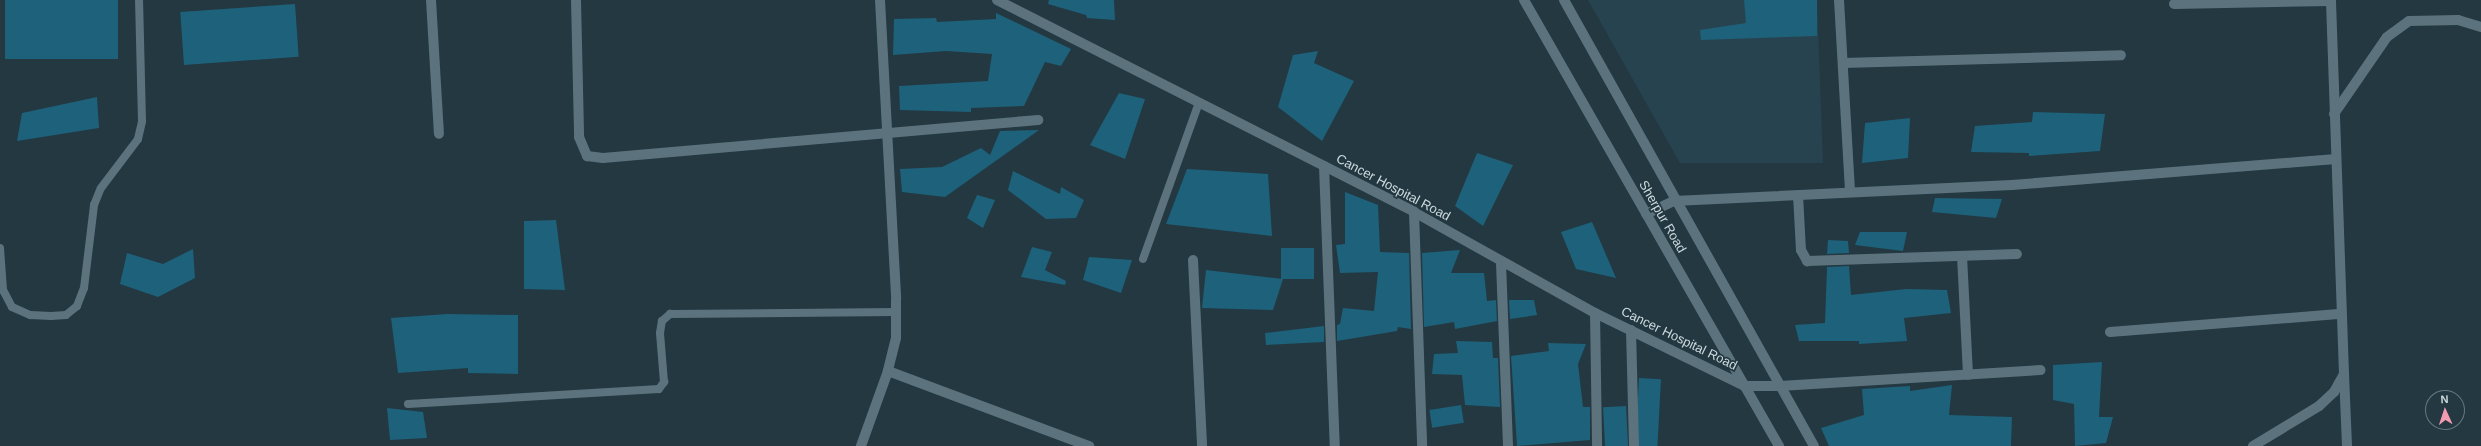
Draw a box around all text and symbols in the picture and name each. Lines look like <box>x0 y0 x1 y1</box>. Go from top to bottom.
street label: Cancer Hospital Road <box>1333 151 1453 225</box>
street label: Sherpur Road <box>1635 178 1689 256</box>
street label: Cancer Hospital Road <box>1618 304 1740 374</box>
north arrow <box>2425 390 2465 430</box>
text: N <box>2440 393 2449 405</box>

